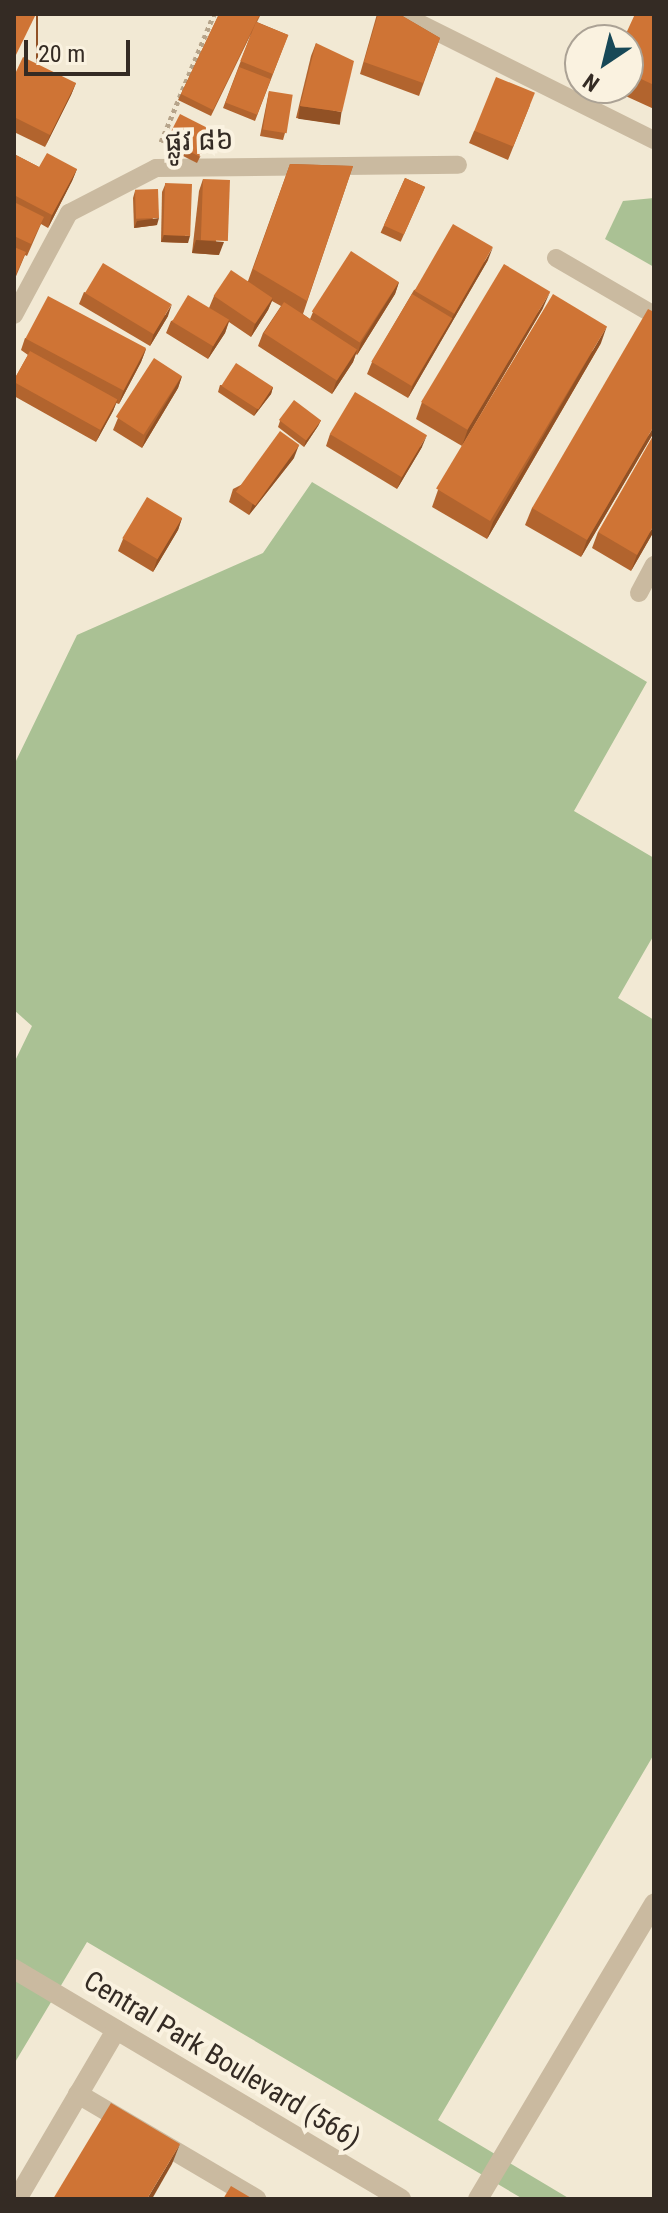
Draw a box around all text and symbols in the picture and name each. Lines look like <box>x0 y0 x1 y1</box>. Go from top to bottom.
scale bar <box>28 24 134 74</box>
north arrow <box>564 24 644 104</box>
text: 20 m <box>38 40 85 68</box>
text: N <box>578 68 604 97</box>
street label: ផ្លូវ ៨៦ <box>164 123 234 159</box>
street label: Central Park Boulevard (566) <box>78 1964 366 2156</box>

